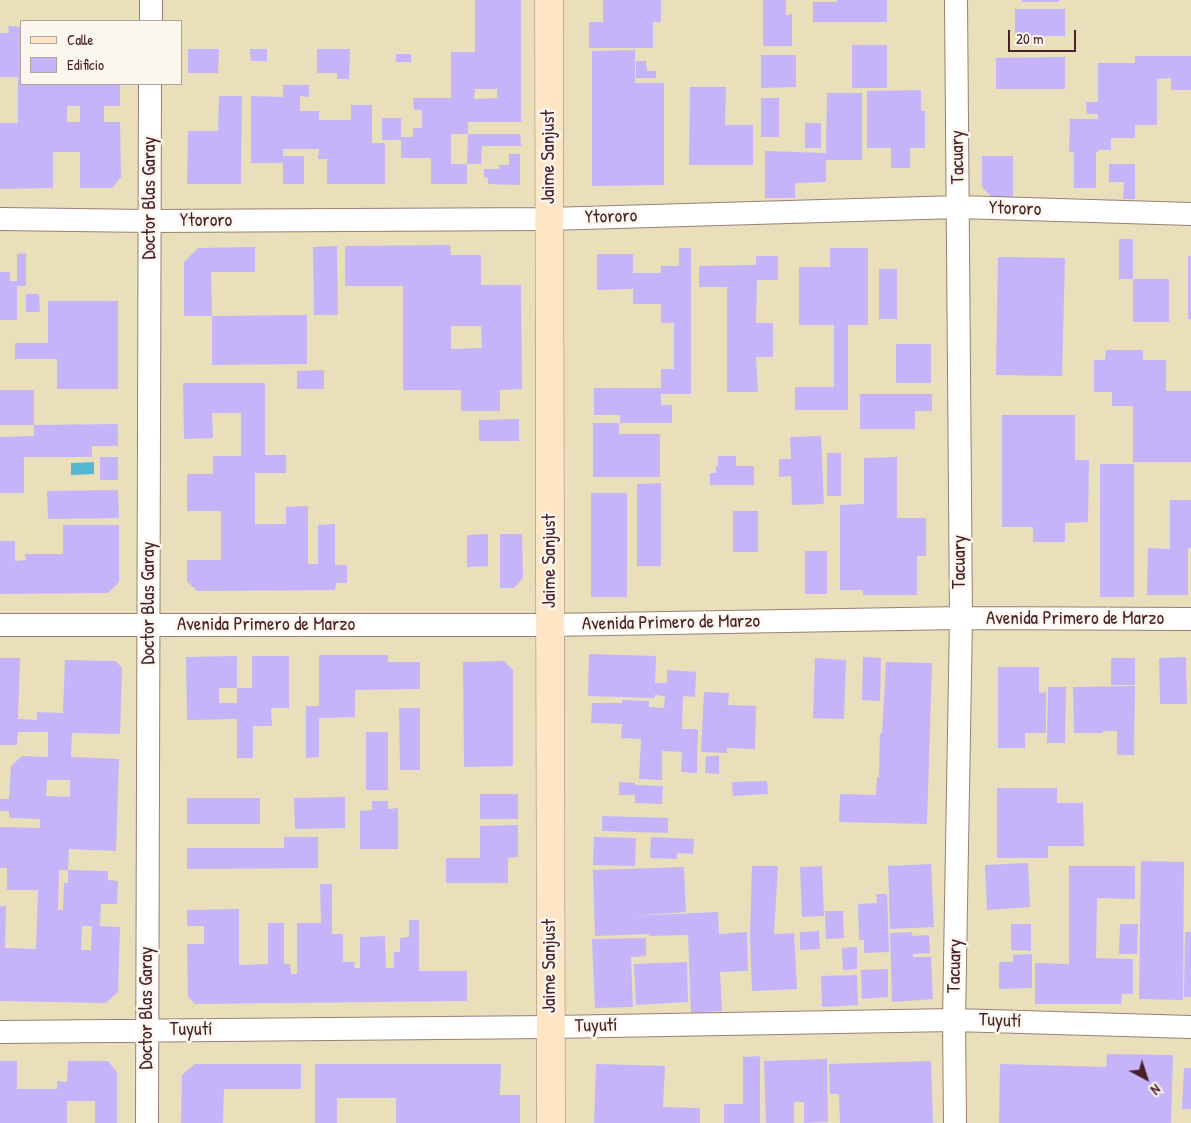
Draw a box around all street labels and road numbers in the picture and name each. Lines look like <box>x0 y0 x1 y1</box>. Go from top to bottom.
street label: Jaime Sanjust <box>538 110 560 204</box>
street label: Tacuary <box>946 130 970 184</box>
street label: Doctor Blas Garay <box>139 136 161 260</box>
street label: Ytororo <box>988 197 1042 221</box>
street label: Ytororo <box>584 205 638 229</box>
street label: Ytororo <box>180 210 232 232</box>
street label: Jaime Sanjust <box>539 514 561 608</box>
street label: Tacuary <box>949 535 971 589</box>
street label: Doctor Blas Garay <box>138 541 160 665</box>
street label: Avenida Primero de Marzo <box>986 608 1164 630</box>
street label: Avenida Primero de Marzo <box>582 610 760 636</box>
street label: Avenida Primero de Marzo <box>177 614 355 636</box>
street label: Jaime Sanjust <box>539 919 561 1013</box>
street label: Tacuary <box>943 939 967 993</box>
street label: Doctor Blas Garay <box>136 946 158 1070</box>
street label: Tuyutí <box>978 1009 1022 1033</box>
street label: Tuyutí <box>574 1014 618 1038</box>
street label: Tuyutí <box>170 1019 212 1041</box>

